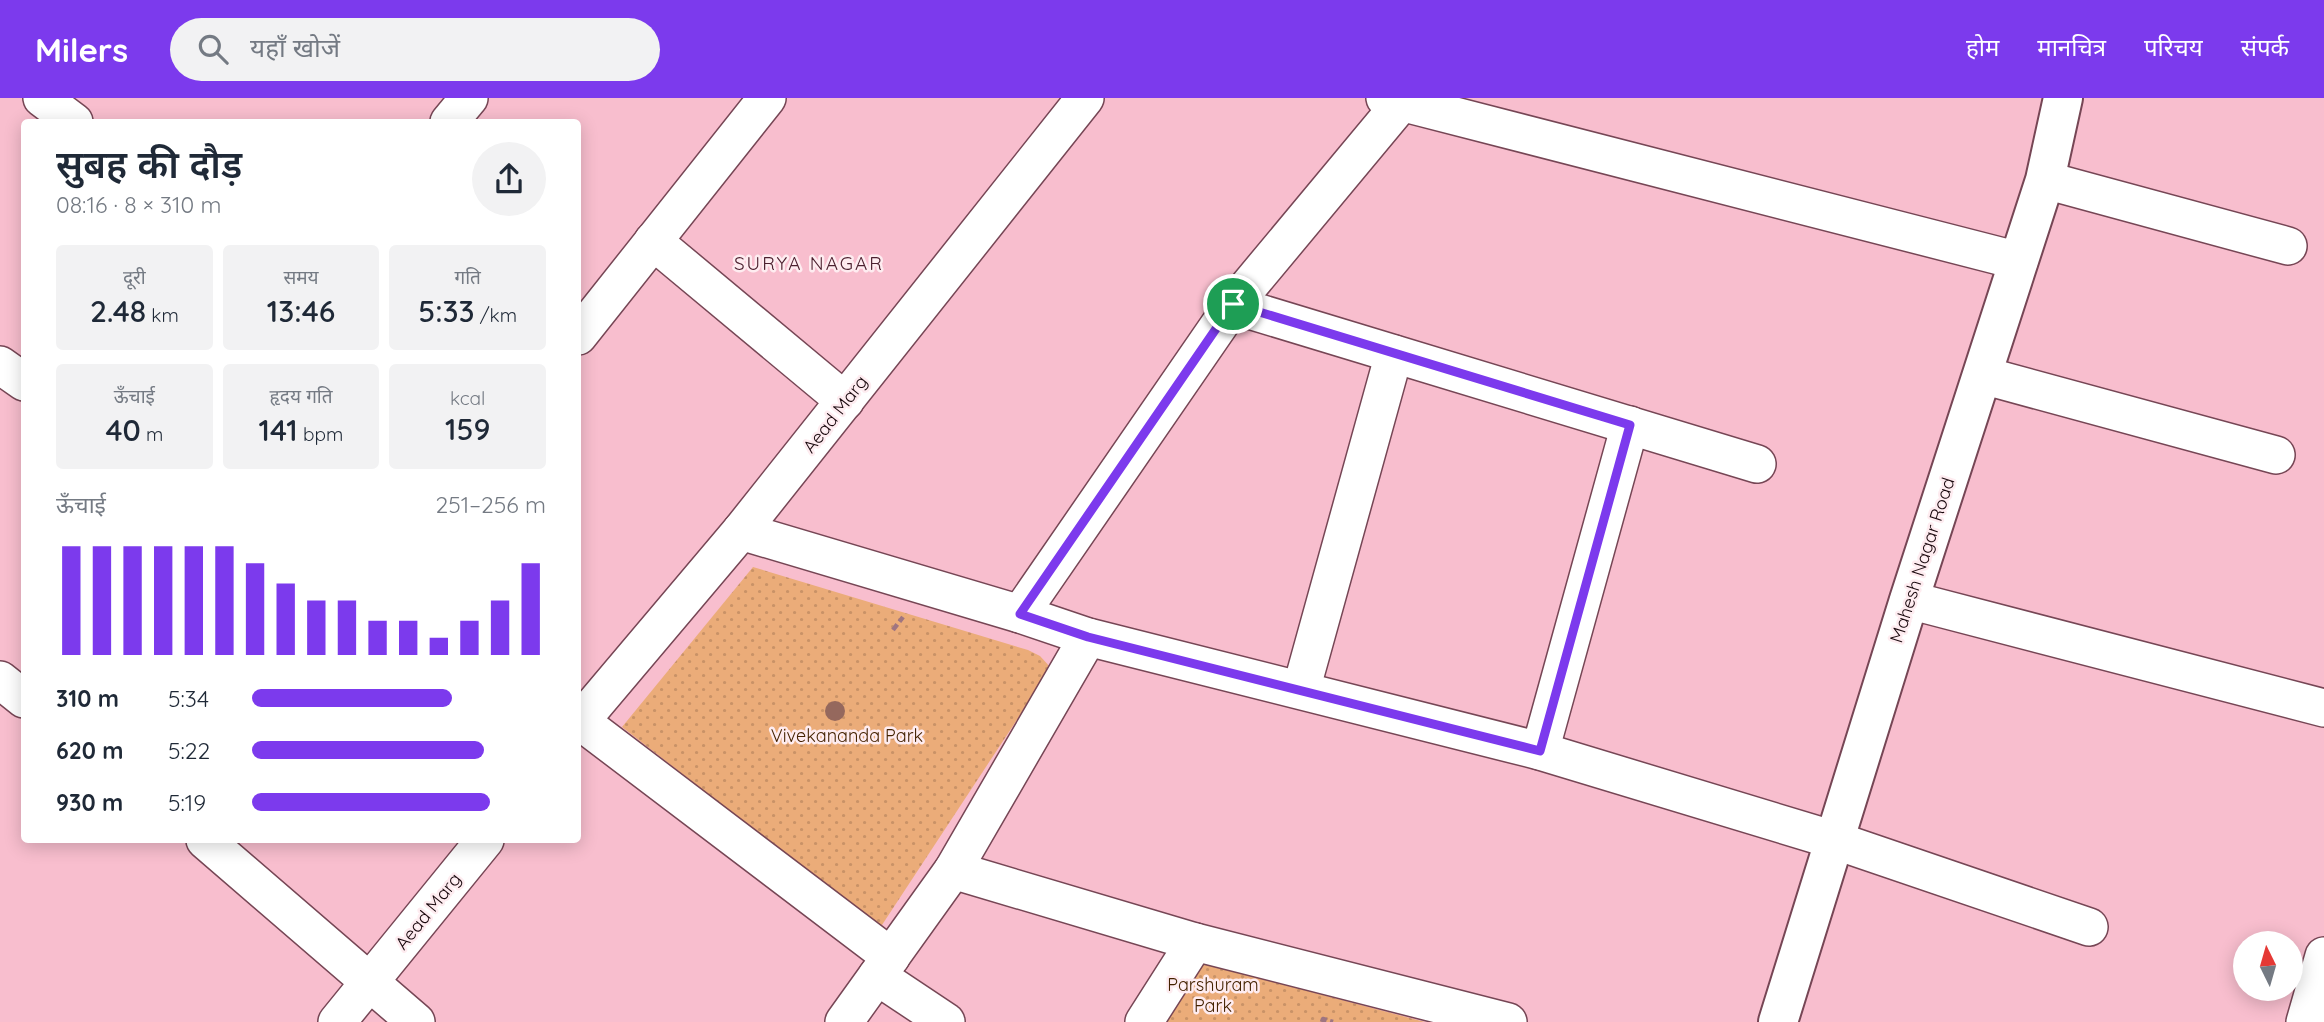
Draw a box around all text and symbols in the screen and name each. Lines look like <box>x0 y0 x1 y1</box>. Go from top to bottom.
search box <box>170 18 660 81</box>
text: Milers <box>35 29 128 70</box>
icon: search <box>194 30 232 68</box>
text: यहाँ खोजें <box>250 31 340 64</box>
text: होम <box>1966 32 1999 62</box>
text: मानचित्र <box>2037 32 2106 62</box>
text: परिचय <box>2144 32 2203 62</box>
text: संपर्क <box>2241 32 2289 62</box>
text: सुबह की दौड़ <box>56 140 242 188</box>
button: share <box>472 142 546 216</box>
text: 08:16 · 8 × 310 m <box>56 190 221 219</box>
district label: SURYA NAGAR <box>734 251 884 275</box>
text: दूरी <box>123 265 146 289</box>
text: समय <box>283 265 319 289</box>
text: गति <box>454 265 481 289</box>
pin <box>1203 274 1263 334</box>
icon: arrive <box>1214 285 1252 323</box>
text: 2.48 <box>90 292 146 330</box>
text: 13:46 <box>267 292 335 330</box>
text: 5:33 <box>418 292 475 330</box>
text: km <box>146 303 179 327</box>
text: /km <box>475 303 517 327</box>
street label: Aead Marg <box>798 371 872 457</box>
text: ऊँचाई <box>114 384 155 408</box>
text: हृदय गति <box>269 384 333 408</box>
text: kcal <box>450 386 485 410</box>
text: 159 <box>445 410 490 448</box>
text: 40 <box>105 411 141 449</box>
text: 141 <box>259 411 298 449</box>
text: m <box>141 422 163 446</box>
text: bpm <box>298 422 343 446</box>
street label: Mahesh Nagar Road <box>1884 474 1960 646</box>
text: ऊँचाई <box>56 490 106 519</box>
text: 251–256 m <box>436 490 546 519</box>
text: 310 m <box>56 684 119 713</box>
text: 5:34 <box>168 684 209 713</box>
park label: Vivekananda Park <box>771 724 923 747</box>
text: 620 m <box>56 736 124 765</box>
text: 5:22 <box>168 736 210 765</box>
text: 930 m <box>56 788 123 817</box>
text: 5:19 <box>168 788 206 817</box>
street label: Aead Marg <box>390 868 466 954</box>
north arrow <box>2233 931 2303 1001</box>
map controls <box>2233 931 2303 1001</box>
park label: Parshuram Park <box>1167 973 1259 1017</box>

